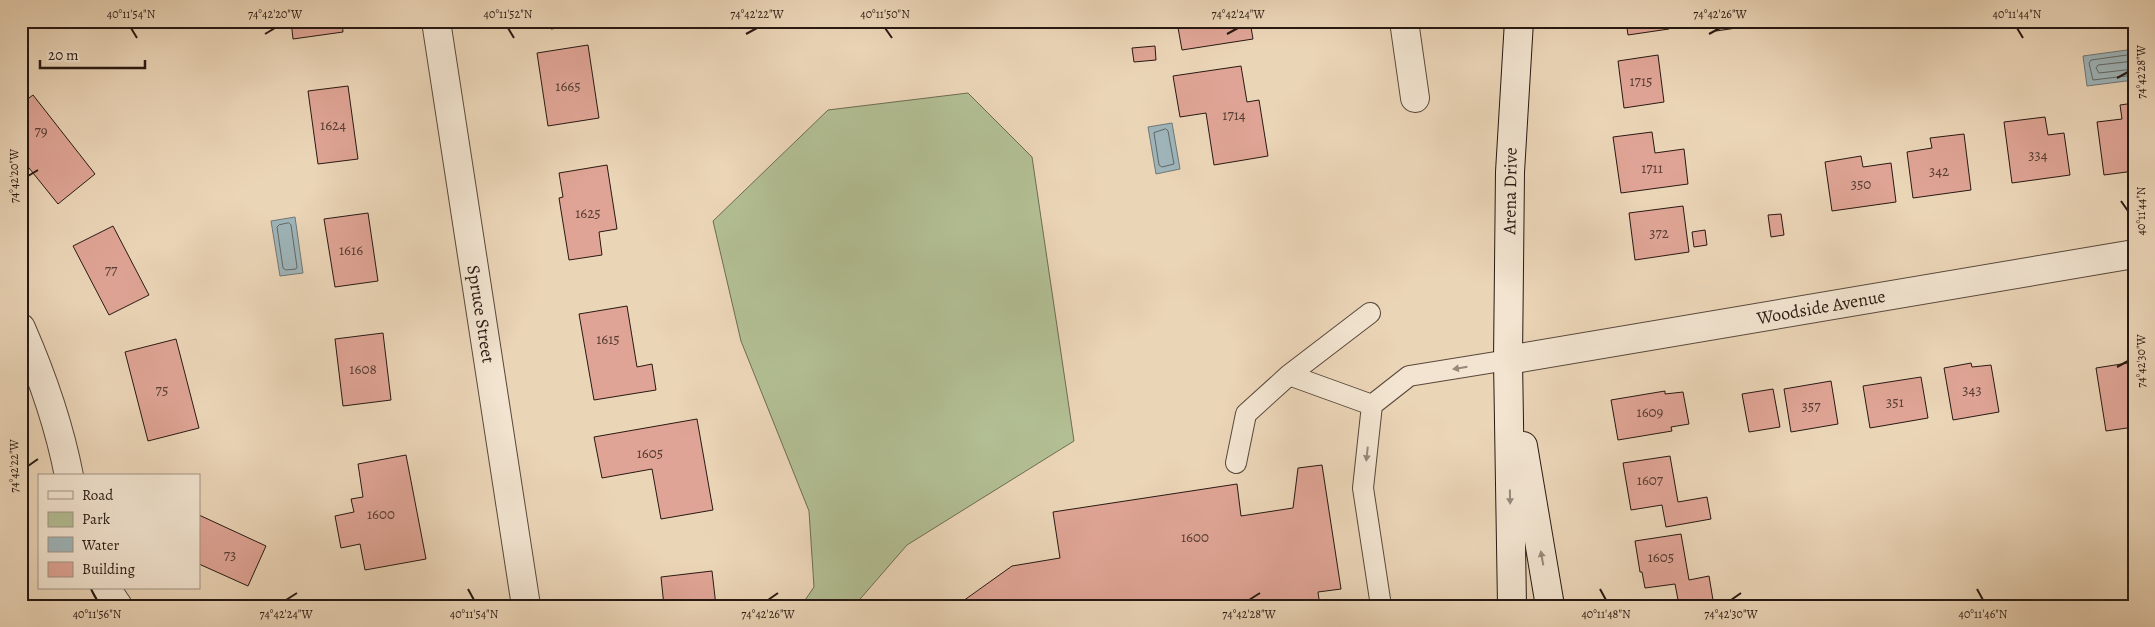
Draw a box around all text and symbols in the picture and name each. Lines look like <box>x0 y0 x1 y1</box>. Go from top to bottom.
text: 40°11'54"N <box>107 6 156 22</box>
text: 74°42'20"W <box>248 6 303 22</box>
text: 40°11'52"N <box>484 6 533 22</box>
text: 74°42'22"W <box>730 6 785 22</box>
text: 40°11'50"N <box>860 6 910 22</box>
text: 74°42'24"W <box>1211 6 1265 22</box>
text: 74°42'26"W <box>1693 6 1747 22</box>
text: 40°11'44"N <box>1993 6 2042 22</box>
scale bar <box>40 38 145 70</box>
text: 74°42'28"W <box>2133 44 2149 99</box>
text: 20 m <box>48 45 79 65</box>
house number: 1715 <box>1629 71 1653 91</box>
house number: 1665 <box>555 76 581 96</box>
house number: 1714 <box>1222 105 1246 125</box>
house number: 1624 <box>320 115 346 135</box>
house number: 79 <box>34 121 48 141</box>
house number: 334 <box>2028 145 2048 165</box>
street label: Arena Drive <box>1497 147 1523 236</box>
text: 74°42'20"W <box>6 148 22 203</box>
house number: 1711 <box>1641 158 1663 178</box>
house number: 342 <box>1929 161 1949 181</box>
house number: 350 <box>1851 174 1871 194</box>
text: 40°11'44"N <box>2133 186 2149 235</box>
house number: 1625 <box>575 203 601 223</box>
house number: 372 <box>1649 223 1669 243</box>
house number: 1616 <box>339 240 363 260</box>
house number: 77 <box>105 260 118 280</box>
street label: Spruce Street <box>461 263 501 365</box>
street label: Woodside Avenue <box>1754 284 1887 330</box>
house number: 1615 <box>596 329 620 349</box>
text: 74°42'30"W <box>2133 333 2149 388</box>
house number: 1608 <box>349 359 377 379</box>
one-way arrow <box>1452 364 1468 372</box>
house number: 75 <box>156 380 168 400</box>
house number: 343 <box>1962 380 1982 400</box>
house number: 351 <box>1886 392 1904 412</box>
house number: 357 <box>1802 396 1821 416</box>
house number: 1609 <box>1637 402 1664 422</box>
text: 74°42'22"W <box>6 438 22 493</box>
house number: 1605 <box>637 443 663 463</box>
one-way arrow <box>1363 446 1371 462</box>
house number: 1607 <box>1637 470 1664 490</box>
legend <box>38 474 200 590</box>
text: Road <box>82 485 114 505</box>
one-way arrow <box>1506 489 1514 505</box>
house number: 1600 <box>367 504 395 524</box>
text: Park <box>82 509 111 529</box>
house number: 1600 <box>1181 527 1209 547</box>
text: Water <box>81 535 119 555</box>
house number: 73 <box>224 545 236 565</box>
house number: 1605 <box>1648 547 1674 567</box>
one-way arrow <box>1538 549 1546 565</box>
text: Building <box>82 559 135 579</box>
text: 40°11'56"N <box>73 606 122 622</box>
text: 74°42'24"W <box>259 606 313 622</box>
text: 40°11'54"N <box>450 606 499 622</box>
text: 74°42'26"W <box>741 606 795 622</box>
text: 74°42'28"W <box>1222 606 1277 622</box>
text: 40°11'48"N <box>1581 606 1631 622</box>
text: 74°42'30"W <box>1704 606 1759 622</box>
text: 40°11'46"N <box>1959 606 2008 622</box>

